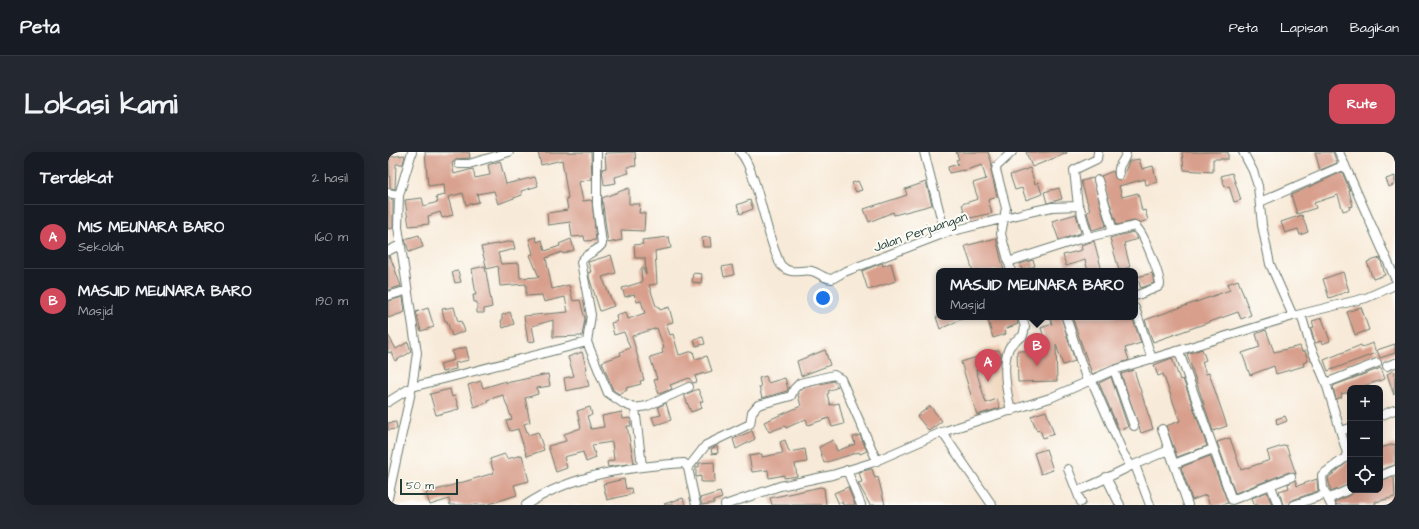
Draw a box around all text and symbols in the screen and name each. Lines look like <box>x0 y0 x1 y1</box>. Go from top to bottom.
text: Peta <box>20 14 60 41</box>
text: Peta <box>1229 18 1258 38</box>
text: Lapisan <box>1280 18 1328 38</box>
text: Bagikan <box>1350 18 1399 38</box>
button: Rute <box>1329 84 1395 124</box>
text: Lokasi kami <box>24 85 178 124</box>
text: Terdekat <box>40 166 113 190</box>
text: 2 hasil <box>312 169 348 187</box>
street label: Jalan Perjuangan <box>871 207 970 257</box>
text: MIS MEUNARA BARO <box>78 217 224 238</box>
text: A <box>49 228 57 246</box>
text: 160 m <box>315 228 348 246</box>
text: Sekolah <box>78 238 124 256</box>
popup <box>936 268 1138 320</box>
text: MASJID MEUNARA BARO <box>950 275 1124 296</box>
text: MASJID MEUNARA BARO <box>78 281 252 302</box>
your location <box>813 288 833 308</box>
text: B <box>48 292 58 310</box>
text: 190 m <box>315 292 348 310</box>
text: Masjid <box>950 296 985 314</box>
text: Masjid <box>78 302 113 320</box>
pin: B <box>1024 333 1050 366</box>
pin: A <box>975 349 1001 382</box>
map controls <box>1347 385 1383 493</box>
button: + <box>1347 385 1383 421</box>
button: − <box>1347 421 1383 457</box>
button: locate <box>1347 457 1383 493</box>
scale bar <box>400 477 458 496</box>
text: 50 m <box>406 478 434 493</box>

